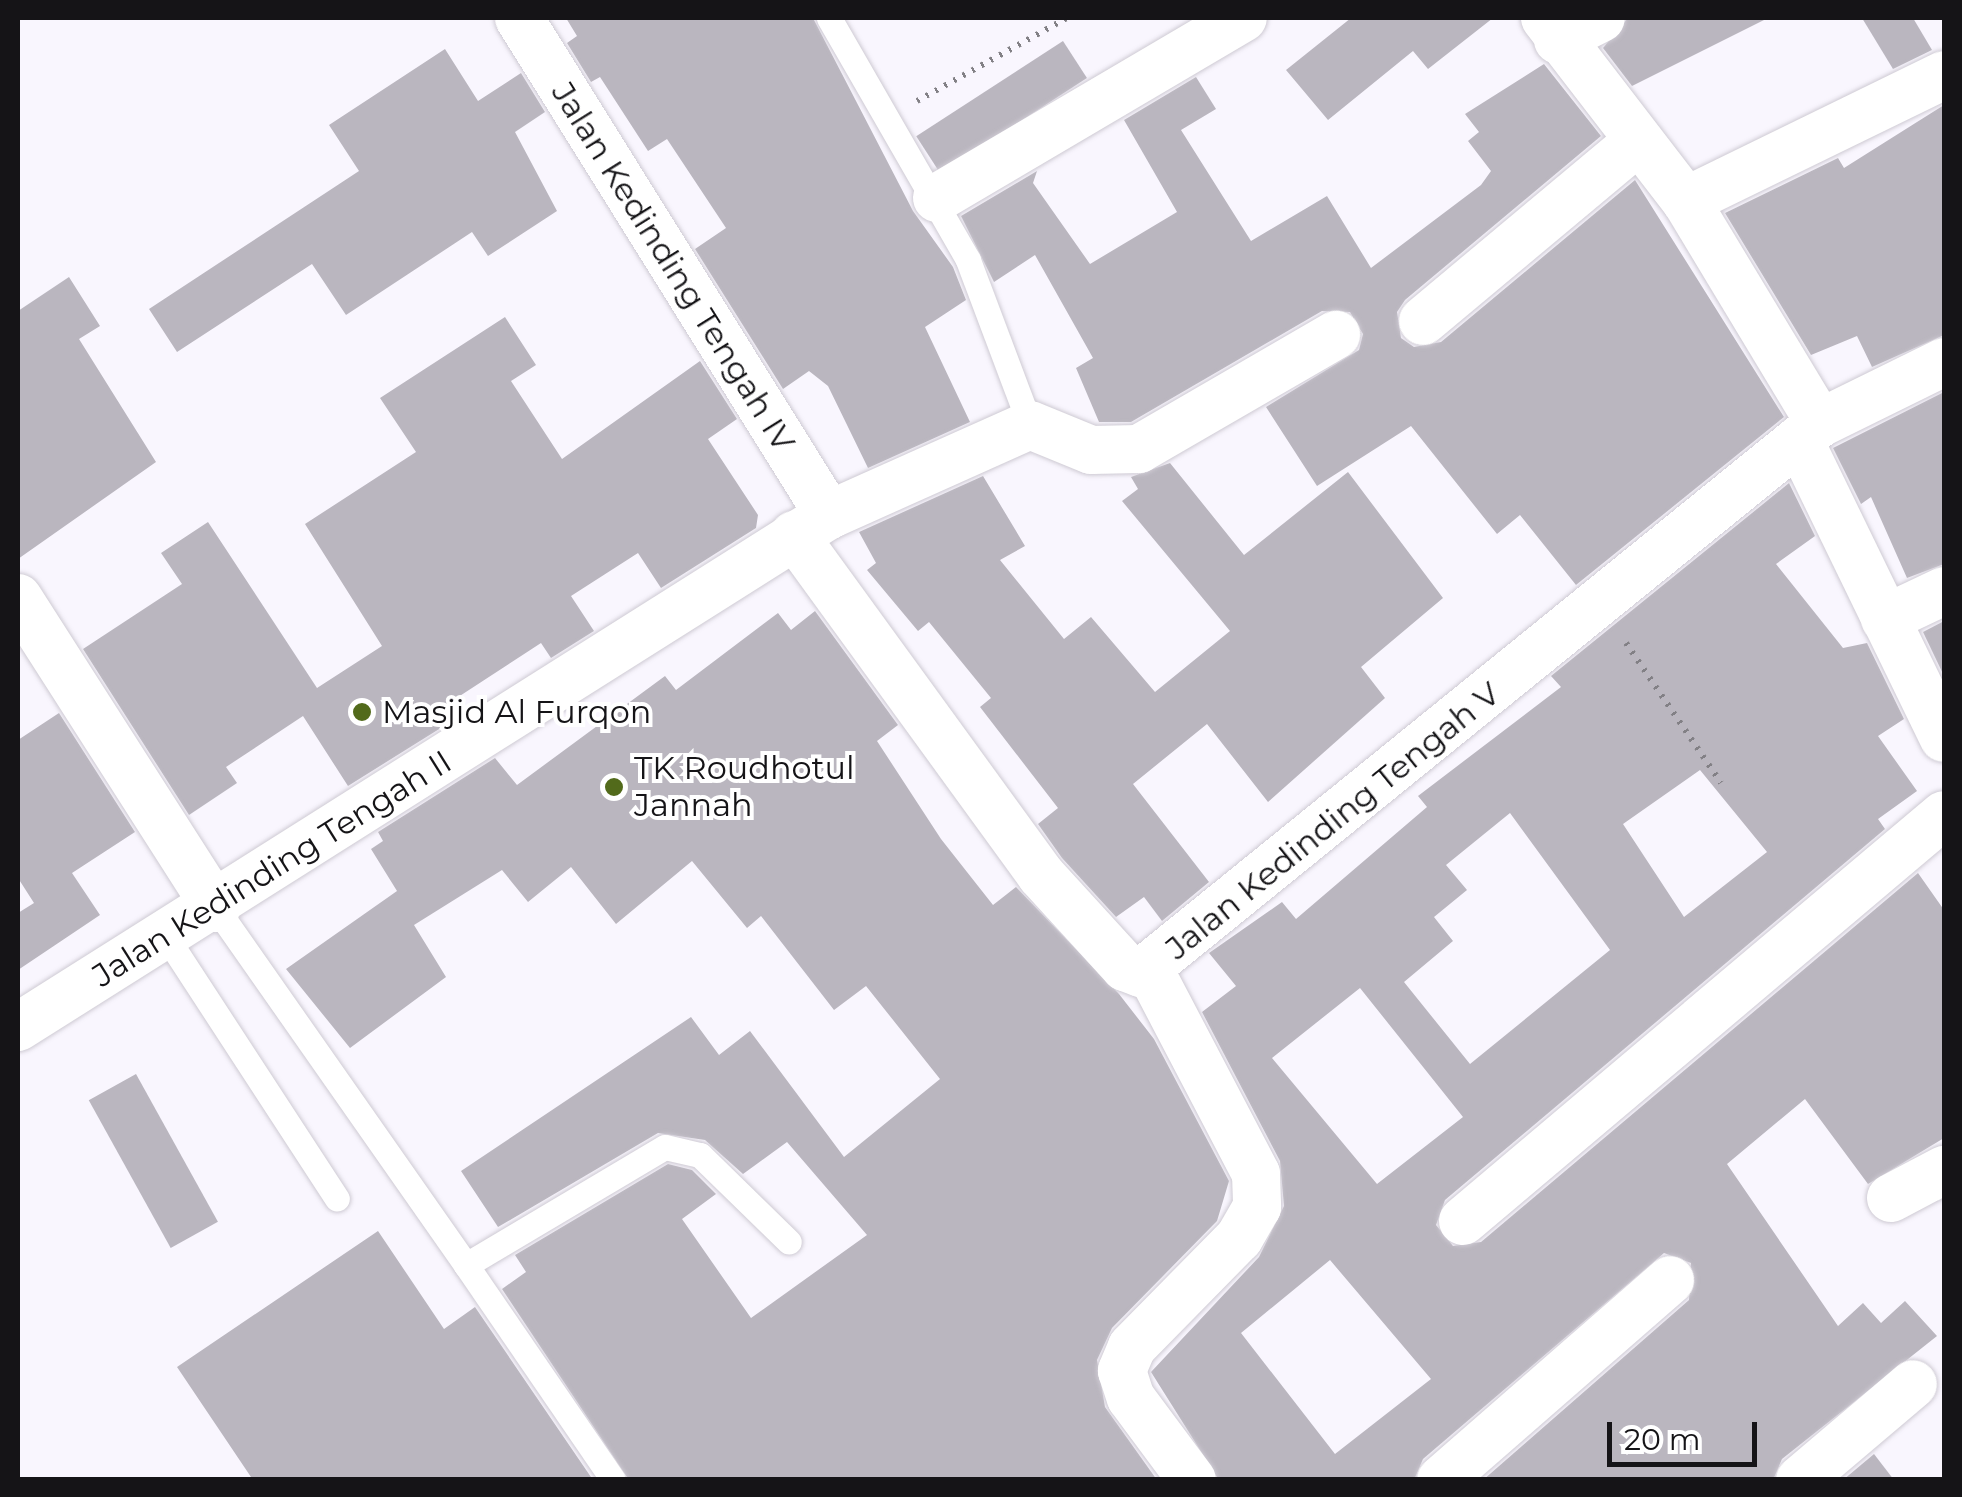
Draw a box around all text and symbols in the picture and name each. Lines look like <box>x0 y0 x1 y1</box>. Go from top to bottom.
street label: Jalan Kedinding Tengah IV <box>543 75 803 459</box>
street label: Jalan Kedinding Tengah V <box>1158 674 1508 968</box>
place label: Masjid Al Furqon <box>382 693 651 731</box>
marker: Masjid Al Furqon <box>351 701 373 723</box>
street label: Jalan Kedinding Tengah II <box>86 743 458 995</box>
place label: TK Roudhotul Jannah <box>634 750 855 825</box>
marker: TK Roudhotul Jannah <box>603 776 625 798</box>
scale bar <box>1612 1402 1762 1464</box>
text: 20 m <box>1624 1421 1701 1458</box>

